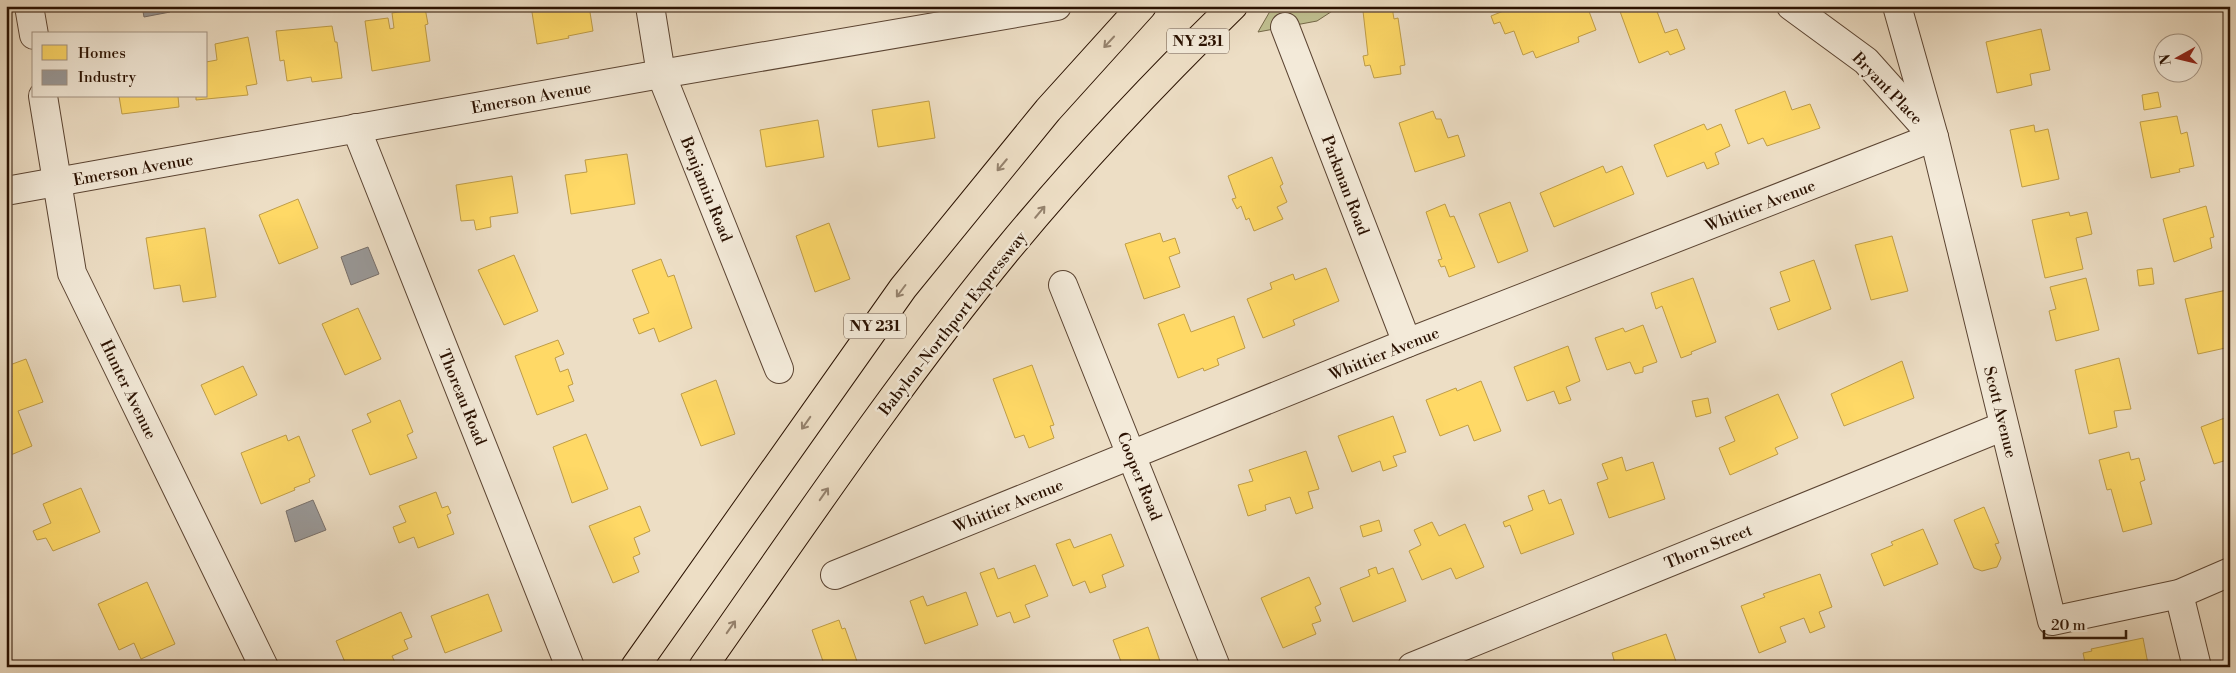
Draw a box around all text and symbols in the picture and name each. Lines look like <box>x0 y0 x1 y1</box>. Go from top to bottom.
road number: NY 231 <box>1167 28 1229 54</box>
legend <box>32 32 208 98</box>
north arrow <box>2154 32 2204 82</box>
one-way arrow <box>1103 35 1115 48</box>
text: Homes <box>78 44 126 63</box>
street label: Bryant Place <box>1847 48 1927 129</box>
text: N <box>2156 53 2176 66</box>
text: Industry <box>78 68 137 87</box>
street label: Emerson Avenue <box>470 78 593 118</box>
street label: Benjamin Road <box>676 133 736 245</box>
street label: Parkman Road <box>1317 133 1373 238</box>
street label: Emerson Avenue <box>72 150 195 190</box>
one-way arrow <box>997 158 1008 171</box>
street label: Whittier Avenue <box>1701 176 1818 237</box>
one-way arrow <box>1034 205 1045 218</box>
street label: Babylon-Northport Expressway <box>874 227 1031 420</box>
one-way arrow <box>895 284 906 297</box>
road number: NY 231 <box>844 314 906 338</box>
street label: Whittier Avenue <box>1326 323 1442 385</box>
street label: Hunter Avenue <box>95 336 161 442</box>
street label: Thoreau Road <box>434 346 490 448</box>
street label: Scott Avenue <box>1979 364 2021 460</box>
one-way arrow <box>801 416 811 430</box>
street label: Cooper Road <box>1112 429 1166 524</box>
street label: Whittier Avenue <box>950 475 1066 537</box>
one-way arrow <box>819 487 829 501</box>
street label: Thorn Street <box>1662 520 1756 574</box>
scale bar <box>2044 608 2126 640</box>
text: 20 m <box>2051 616 2086 635</box>
one-way arrow <box>726 620 736 634</box>

